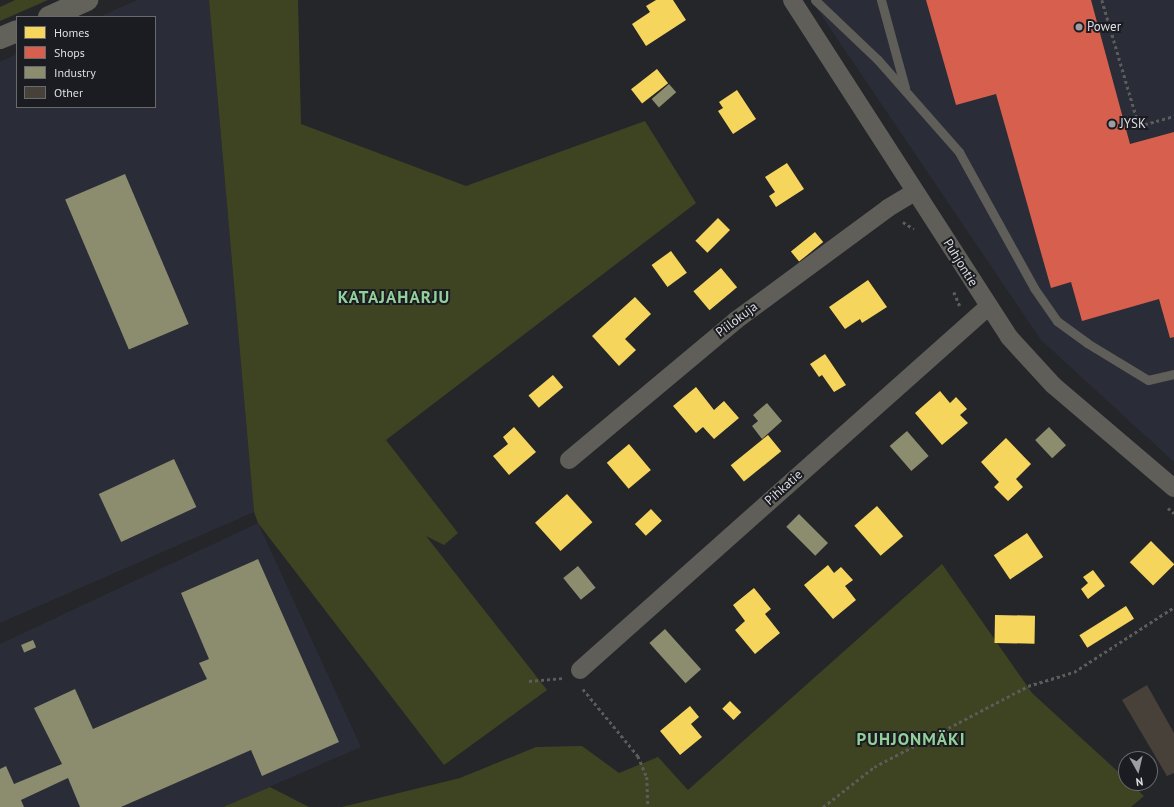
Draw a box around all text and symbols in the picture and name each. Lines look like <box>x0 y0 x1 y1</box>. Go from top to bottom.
legend <box>16 16 156 108</box>
place label: Power <box>1087 19 1121 35</box>
marker: Power <box>1074 22 1084 32</box>
text: Homes <box>54 25 89 40</box>
text: Shops <box>54 45 85 60</box>
text: Industry <box>54 65 96 80</box>
text: Other <box>54 85 83 100</box>
place label: JYSK <box>1120 116 1146 132</box>
marker: JYSK <box>1107 119 1117 129</box>
street label: Puhjontie <box>939 236 981 290</box>
district label: KATAJAHARJU <box>338 288 450 308</box>
street label: Piilokuja <box>713 299 761 341</box>
street label: Pihkatie <box>762 467 806 509</box>
district label: PUHJONMÄKI <box>857 730 965 750</box>
north arrow <box>1118 751 1158 791</box>
text: N <box>1135 774 1144 789</box>

